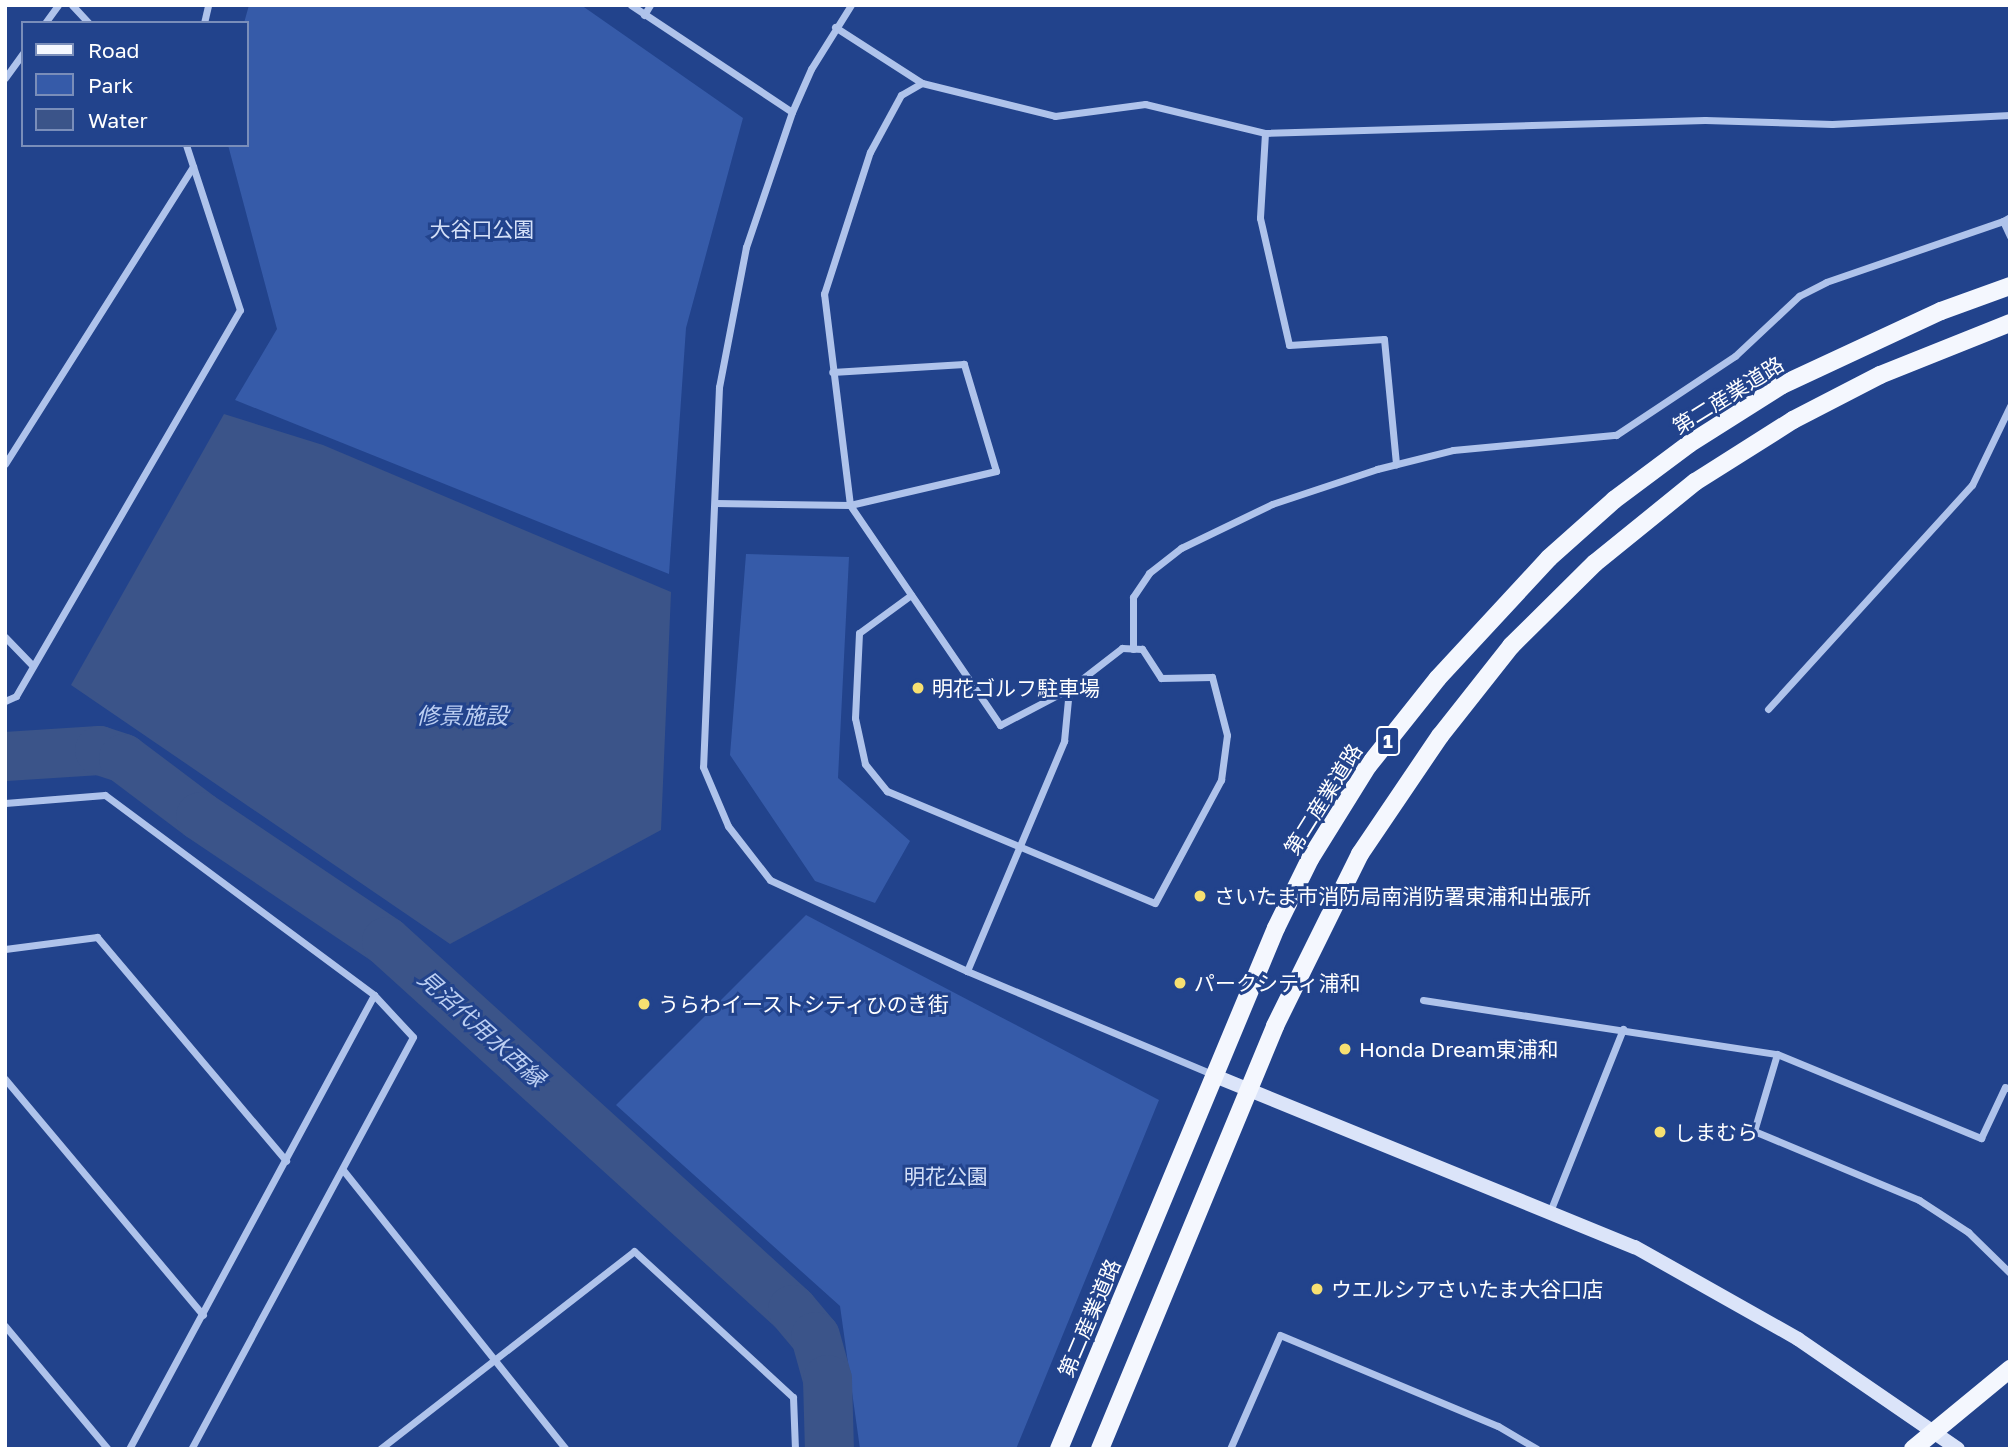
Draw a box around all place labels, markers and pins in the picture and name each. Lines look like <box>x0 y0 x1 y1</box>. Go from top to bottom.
place label: 明花ゴルフ駐車場 <box>932 675 1100 701</box>
marker: 明花ゴルフ駐車場 <box>910 680 926 696</box>
place label: さいたま市消防局南消防署東浦和出張所 <box>1214 883 1592 909</box>
marker: さいたま市消防局南消防署東浦和出張所 <box>1192 888 1208 904</box>
place label: パークシティ浦和 <box>1194 970 1362 996</box>
marker: パークシティ浦和 <box>1172 975 1188 991</box>
place label: うらわイーストシティひのき街 <box>658 991 952 1017</box>
marker: うらわイーストシティひのき街 <box>636 996 652 1012</box>
place label: Honda Dream東浦和 <box>1359 1036 1559 1062</box>
marker: Honda Dream東浦和 <box>1337 1041 1353 1057</box>
place label: しまむら <box>1674 1119 1758 1145</box>
marker: しまむら <box>1652 1124 1668 1140</box>
place label: ウエルシアさいたま大谷口店 <box>1331 1276 1604 1302</box>
marker: ウエルシアさいたま大谷口店 <box>1309 1281 1325 1297</box>

